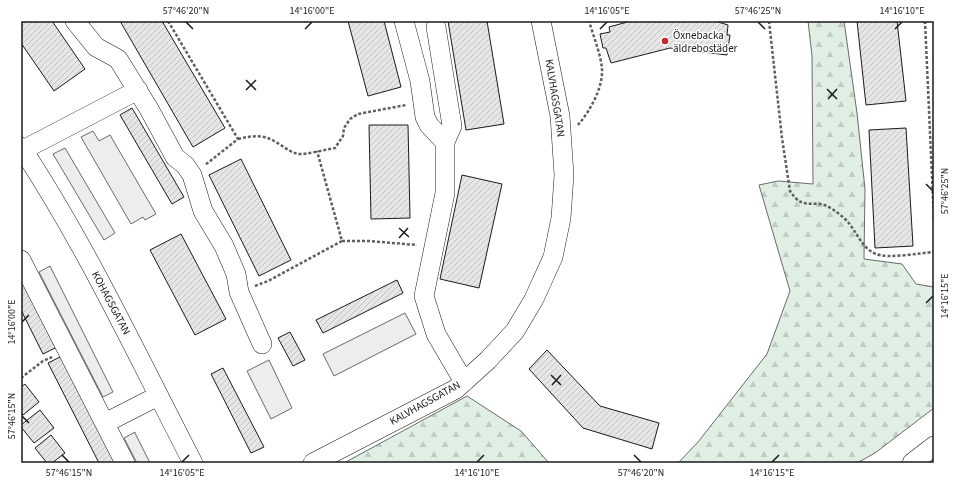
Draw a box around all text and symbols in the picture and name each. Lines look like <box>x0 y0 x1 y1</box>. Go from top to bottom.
text: 57°46'20"N <box>163 4 209 18</box>
text: 14°16'00"E <box>289 4 335 18</box>
text: 14°16'05"E <box>584 4 630 18</box>
text: 57°46'25"N <box>735 4 781 18</box>
text: 14°16'10"E <box>879 4 925 18</box>
place label: Öxnebacka äldrebostäder <box>673 28 738 56</box>
marker: Öxnebacka äldrebostäder <box>660 36 670 46</box>
street label: KALVHAGSGATAN <box>541 58 569 138</box>
text: 57°46'25"N <box>938 168 952 214</box>
street label: KOHAGSGATAN <box>88 269 134 337</box>
text: 14°16'15"E <box>938 273 952 319</box>
text: 14°16'00"E <box>5 299 19 345</box>
street label: KALVHAGSGATAN <box>387 377 463 429</box>
text: 57°46'15"N <box>5 393 19 439</box>
text: 57°46'15"N <box>46 466 92 480</box>
text: 14°16'05"E <box>159 466 205 480</box>
text: 14°16'10"E <box>454 466 500 480</box>
text: 57°46'20"N <box>618 466 664 480</box>
text: 14°16'15"E <box>749 466 795 480</box>

